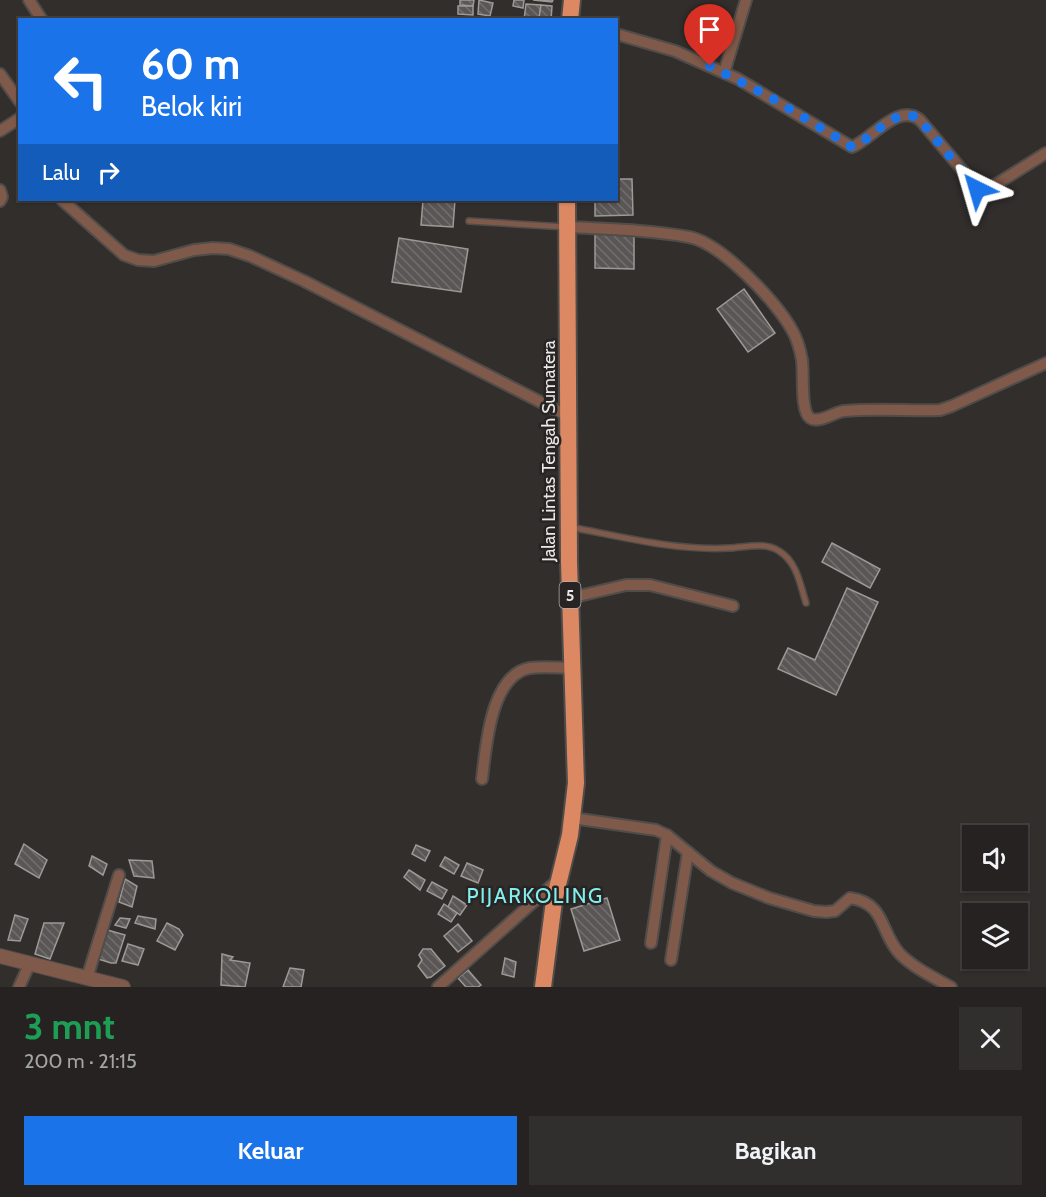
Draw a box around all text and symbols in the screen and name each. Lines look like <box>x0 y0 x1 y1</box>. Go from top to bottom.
pin <box>684 4 735 66</box>
icon: arrive <box>693 13 726 46</box>
text: 60 m <box>141 38 240 90</box>
icon: left <box>42 42 120 120</box>
text: Belok kiri <box>141 90 242 123</box>
icon: right <box>92 156 125 189</box>
position arrow <box>945 157 1009 221</box>
text: Lalu <box>42 159 80 186</box>
street label: Jalan Lintas Tengah Sumatera <box>538 340 560 563</box>
road number: 5 <box>560 582 580 608</box>
map controls <box>962 825 1028 969</box>
button: sound <box>962 825 1028 891</box>
district label: PIJARKOLING <box>466 883 604 908</box>
button: layers <box>962 903 1028 969</box>
text: 3 mnt <box>24 1004 115 1048</box>
button: close <box>959 1007 1022 1070</box>
text: 200 m · 21:15 <box>24 1049 137 1073</box>
button: Keluar <box>24 1116 517 1185</box>
button: Bagikan <box>529 1116 1022 1185</box>

